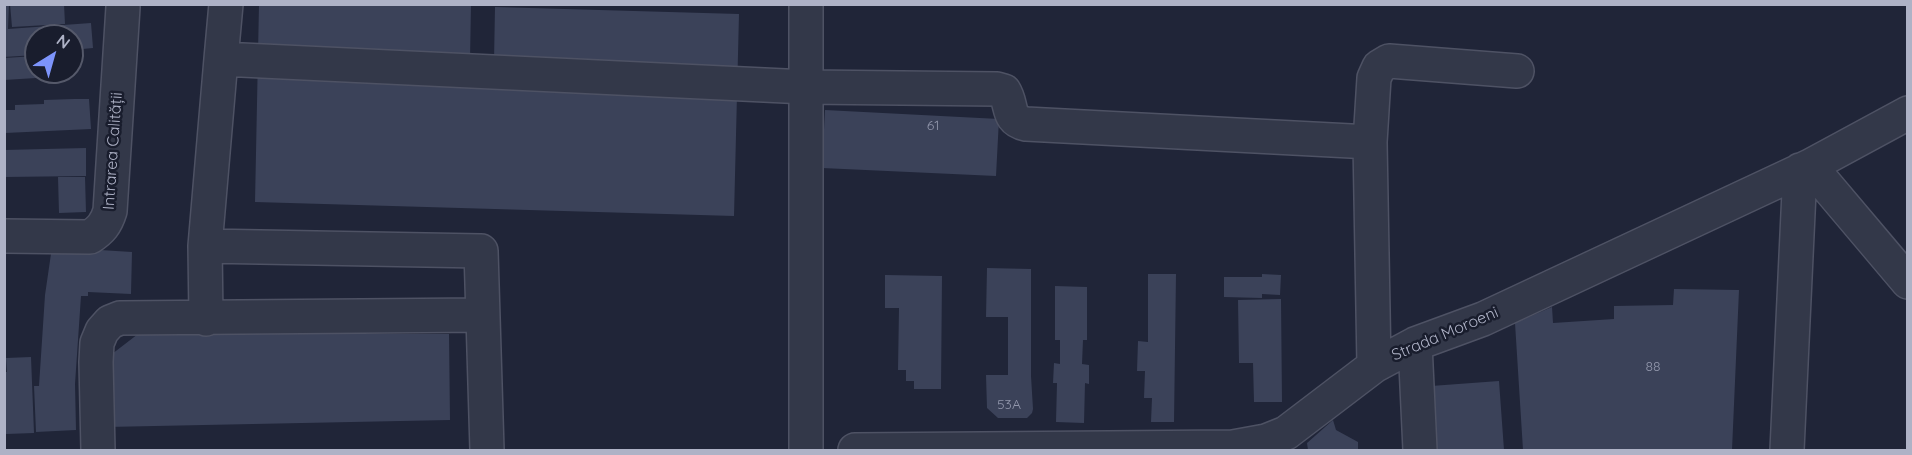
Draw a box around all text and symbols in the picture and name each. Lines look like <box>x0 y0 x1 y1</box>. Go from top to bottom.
north arrow <box>24 24 84 84</box>
text: N <box>53 30 74 53</box>
street label: Intrarea Calității <box>99 91 127 211</box>
house number: 61 <box>927 118 939 134</box>
street label: Strada Moroeni <box>1389 303 1501 365</box>
house number: 88 <box>1645 359 1661 375</box>
house number: 53A <box>997 397 1021 413</box>

